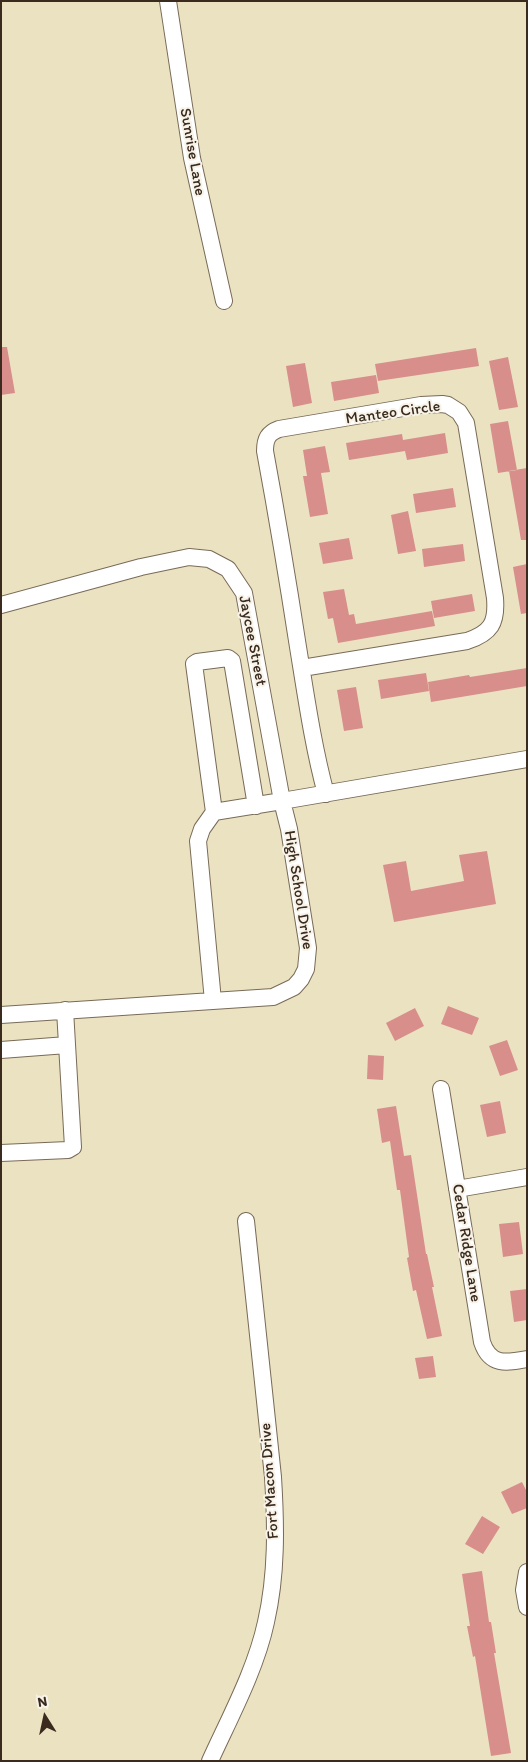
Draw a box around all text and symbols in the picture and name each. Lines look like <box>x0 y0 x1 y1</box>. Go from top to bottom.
street label: Sunrise Lane <box>175 107 209 197</box>
street label: Manteo Circle <box>344 397 442 429</box>
street label: Jaycee Street <box>234 594 270 688</box>
street label: High School Drive <box>279 829 317 951</box>
street label: Cedar Ridge Lane <box>447 1183 485 1303</box>
street label: Fort Macon Drive <box>256 1422 284 1540</box>
north arrow <box>20 1692 70 1742</box>
text: N <box>36 1693 48 1711</box>

